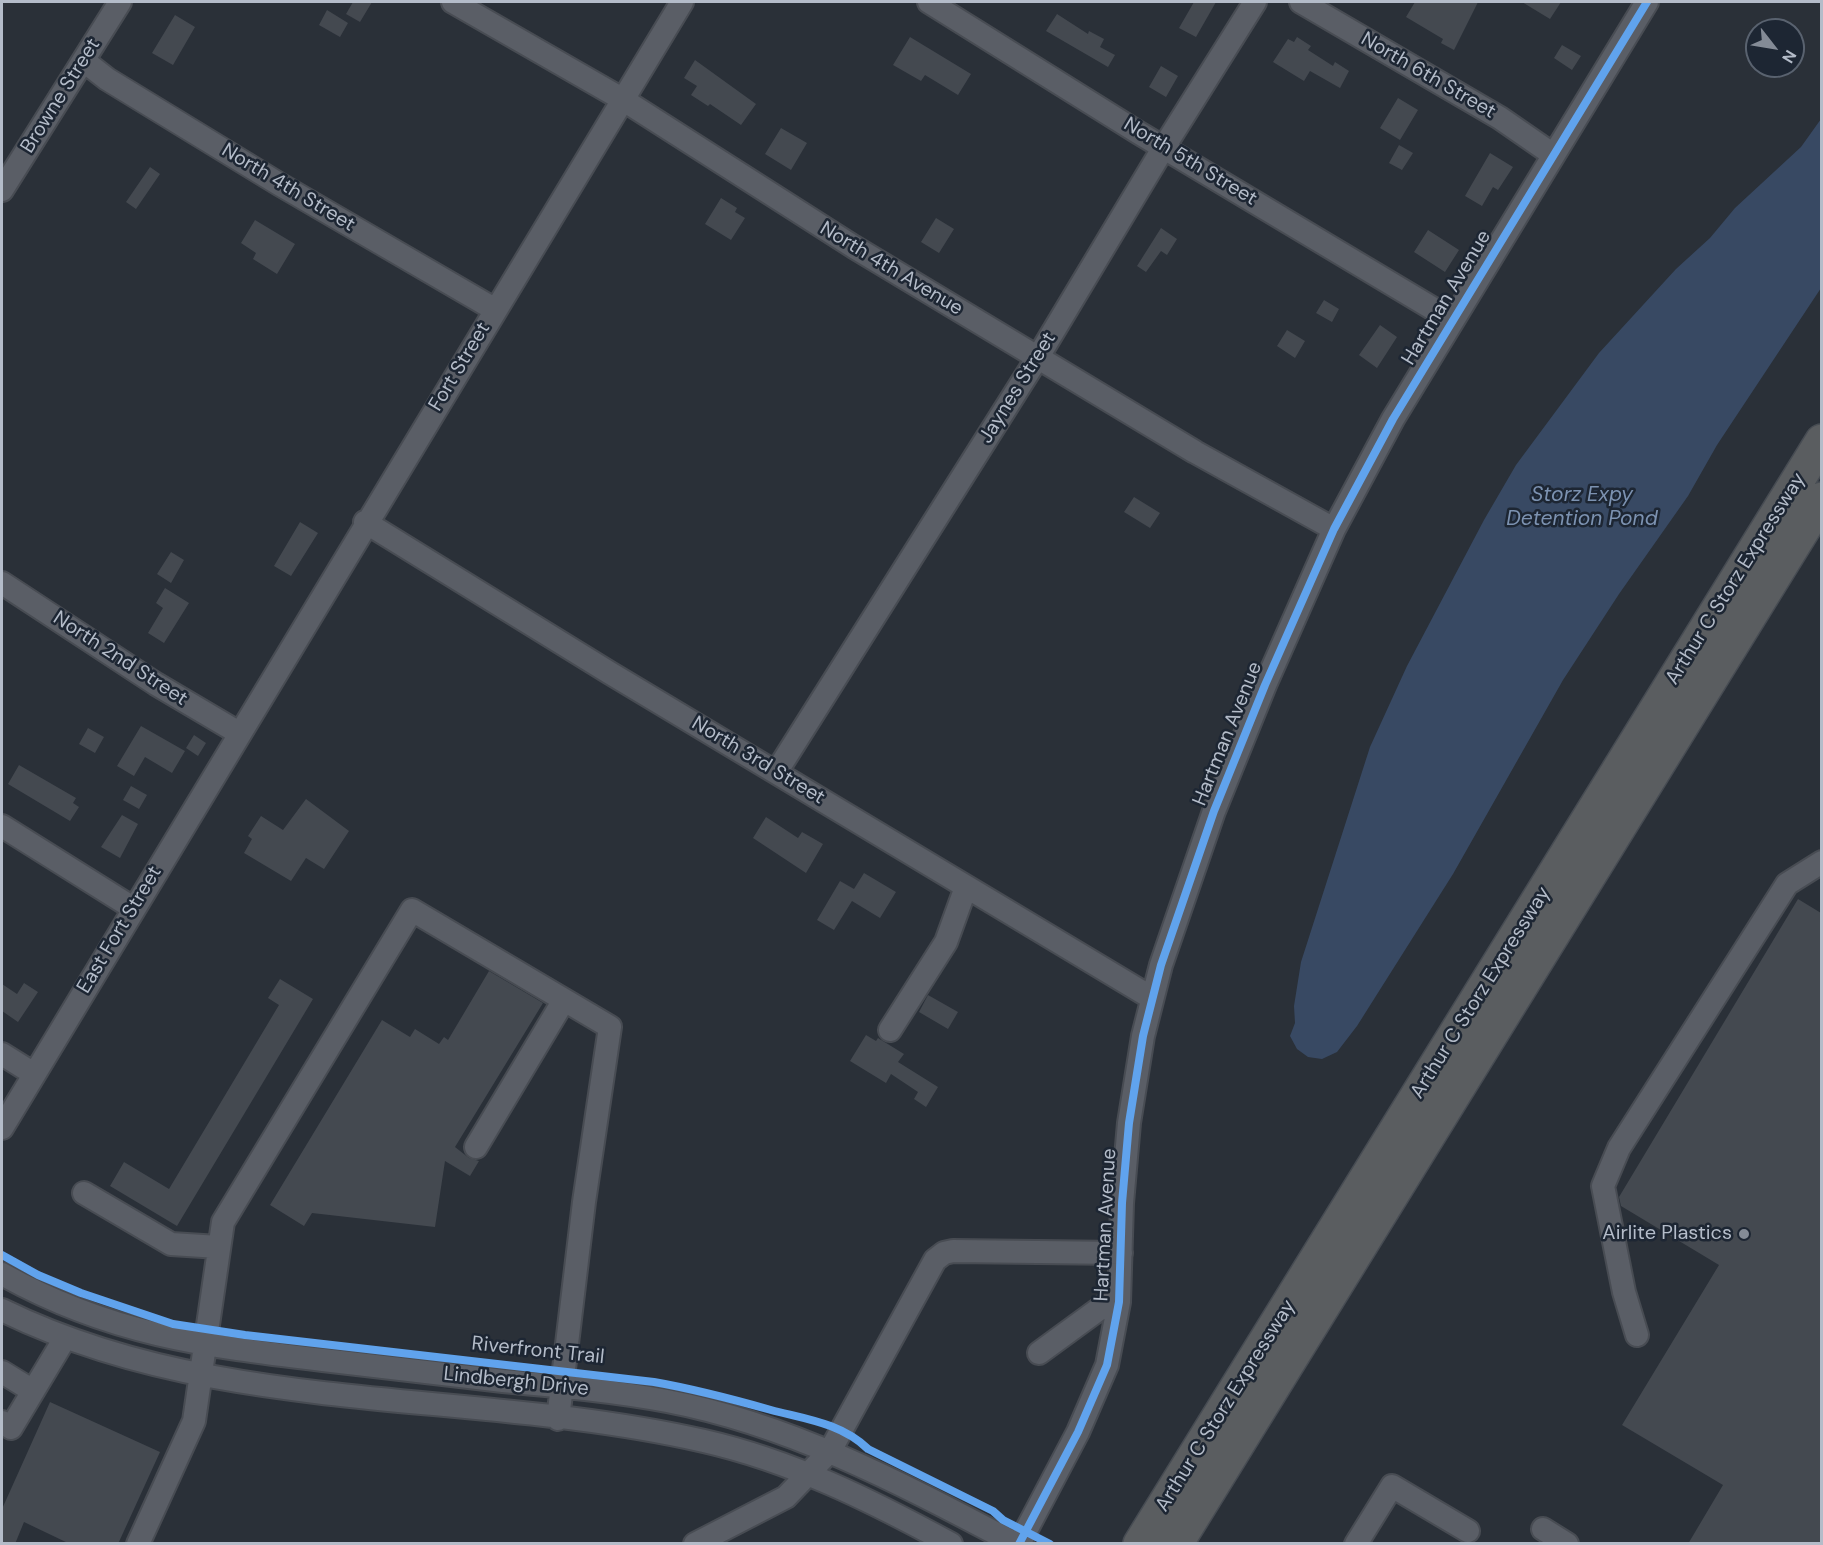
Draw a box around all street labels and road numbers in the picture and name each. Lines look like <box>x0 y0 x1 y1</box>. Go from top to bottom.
street label: North 6th Street <box>1356 28 1500 124</box>
street label: Browne Street <box>16 34 106 158</box>
street label: North 5th Street <box>1119 113 1261 211</box>
street label: North 4th Street <box>217 139 359 237</box>
street label: North 4th Avenue <box>815 217 967 321</box>
street label: Hartman Avenue <box>1397 226 1497 370</box>
street label: Fort Street <box>424 318 496 416</box>
street label: Jaynes Street <box>974 328 1062 448</box>
street label: Arthur C Storz Expressway <box>1661 469 1811 689</box>
street label: North 2nd Street <box>48 607 192 711</box>
street label: Hartman Avenue <box>1188 658 1268 810</box>
street label: North 3rd Street <box>687 712 829 810</box>
street label: East Fort Street <box>73 862 167 998</box>
street label: Arthur C Storz Expressway <box>1406 883 1556 1103</box>
street label: Hartman Avenue <box>1090 1148 1122 1302</box>
street label: Arthur C Storz Expressway <box>1151 1296 1301 1516</box>
street label: Riverfront Trail <box>470 1332 606 1370</box>
street label: Lindbergh Drive <box>442 1362 590 1402</box>

